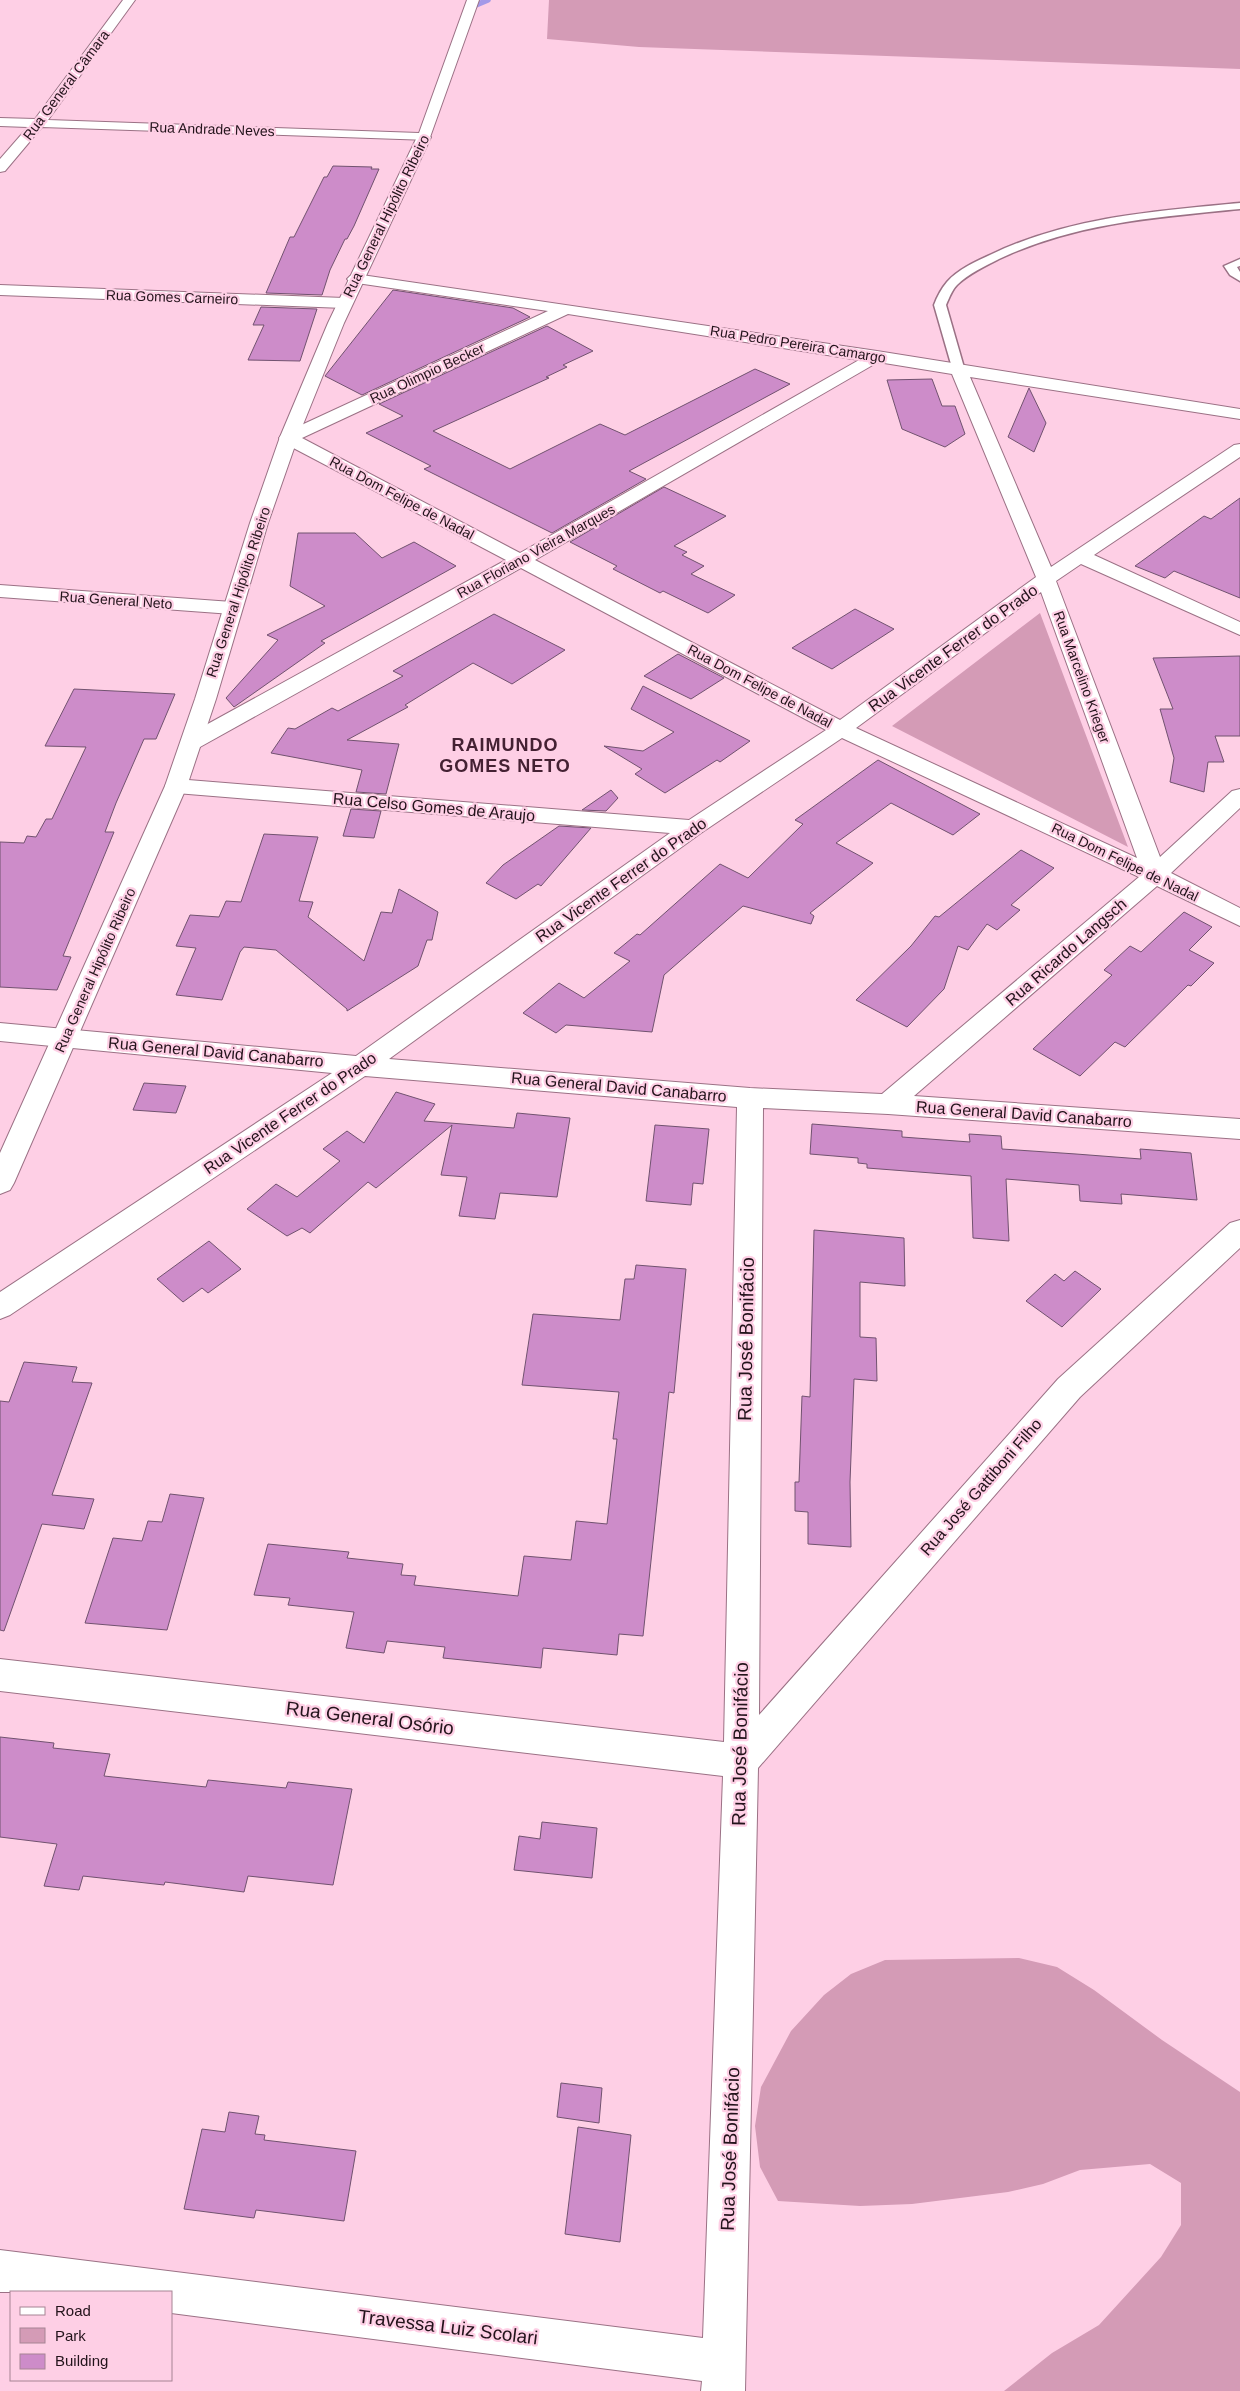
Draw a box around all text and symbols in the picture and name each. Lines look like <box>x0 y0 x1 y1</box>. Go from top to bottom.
street label: Rua General Câmara <box>20 27 113 143</box>
street label: Rua Andrade Neves <box>149 119 275 139</box>
street label: Rua General Hipólito Ribeiro <box>340 132 432 300</box>
street label: Rua Gomes Carneiro <box>106 287 239 307</box>
street label: Rua Pedro Pereira Camargo <box>709 322 887 366</box>
street label: Rua Olimpio Becker <box>367 339 487 407</box>
street label: Rua Dom Felipe de Nadal <box>327 453 477 543</box>
street label: Rua Floriano Vieira Marques <box>454 501 618 601</box>
street label: Rua General Hipólito Ribeiro <box>203 505 273 679</box>
street label: Rua Vicente Ferrer do Prado <box>865 581 1041 715</box>
street label: Rua General Neto <box>59 588 173 612</box>
street label: Rua Marcelino Krieger <box>1051 609 1113 745</box>
street label: Rua Dom Felipe de Nadal <box>685 641 835 731</box>
district label: RAIMUNDO GOMES NETO <box>439 735 571 776</box>
street label: Rua Celso Gomes de Araujo <box>332 790 536 824</box>
street label: Rua Vicente Ferrer do Prado <box>532 814 710 946</box>
street label: Rua Dom Felipe de Nadal <box>1049 820 1201 904</box>
street label: Rua General Hipólito Ribeiro <box>51 885 139 1055</box>
street label: Rua Ricardo Langsch <box>1002 895 1130 1009</box>
street label: Rua General David Canabarro <box>108 1034 324 1070</box>
street label: Rua Vicente Ferrer do Prado <box>201 1049 380 1177</box>
street label: Rua General David Canabarro <box>511 1069 727 1105</box>
street label: Rua General David Canabarro <box>916 1098 1132 1130</box>
street label: Rua José Bonifácio <box>734 1257 758 1421</box>
street label: Rua José Gattiboni Filho <box>917 1415 1045 1559</box>
street label: Rua José Bonifácio <box>728 1662 752 1826</box>
street label: Rua General Osório <box>285 1697 455 1739</box>
street label: Rua José Bonifácio <box>717 2067 743 2231</box>
legend <box>10 2291 172 2381</box>
text: Road <box>55 2302 91 2319</box>
street label: Travessa Luiz Scolari <box>357 2306 539 2348</box>
text: Park <box>55 2327 86 2344</box>
text: Building <box>55 2352 108 2369</box>

